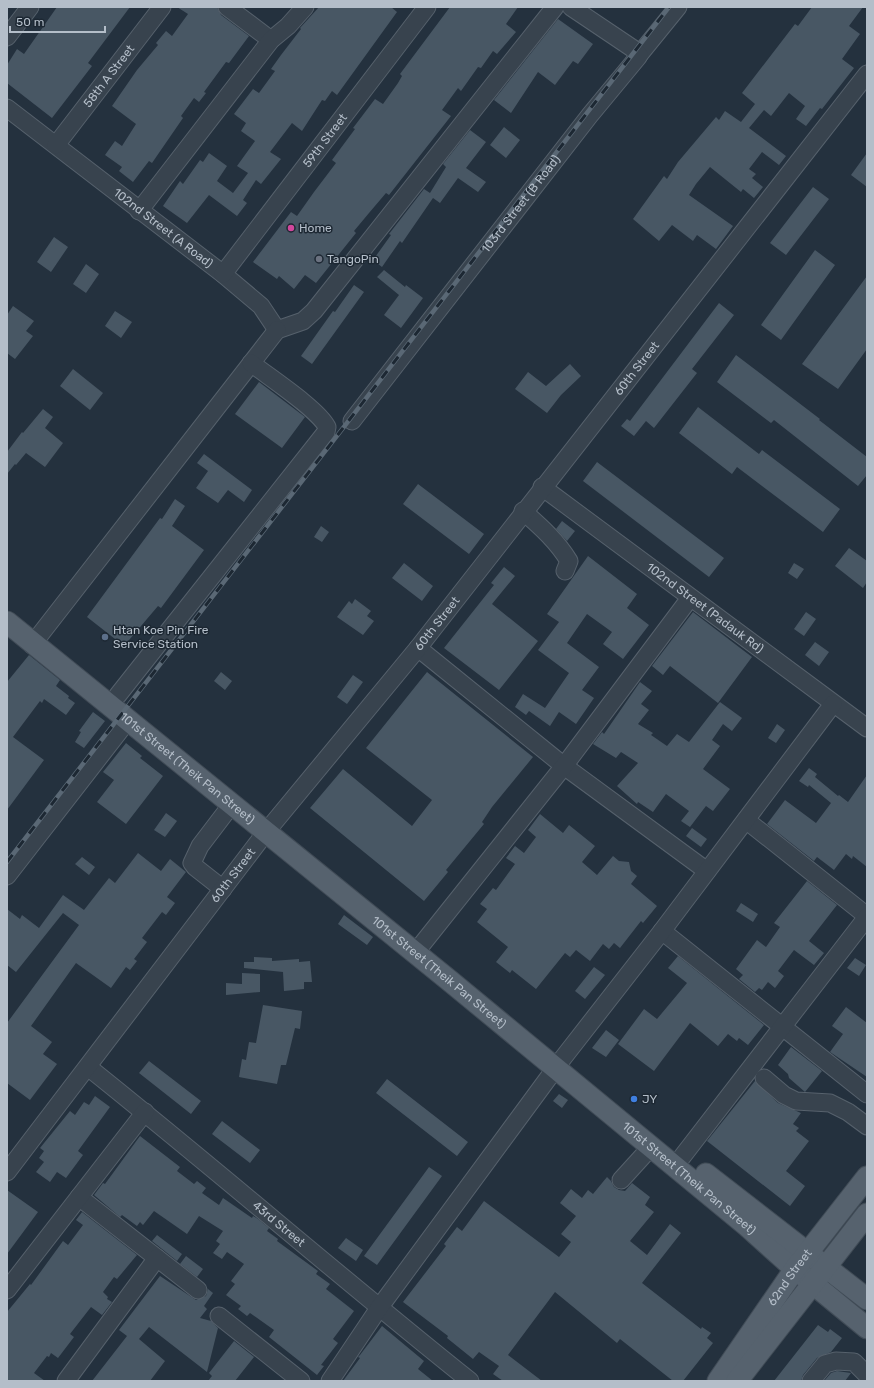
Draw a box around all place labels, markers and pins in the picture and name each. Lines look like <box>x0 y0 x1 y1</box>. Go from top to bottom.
place label: Home <box>299 221 332 235</box>
marker: Home <box>286 223 296 233</box>
place label: TangoPin <box>327 252 379 266</box>
marker: TangoPin <box>314 254 324 264</box>
place label: Htan Koe Pin Fire Service Station <box>113 623 209 651</box>
marker: Htan Koe Pin Fire Service Station <box>100 632 110 642</box>
place label: JY <box>642 1092 658 1106</box>
marker: JY <box>629 1094 639 1104</box>

